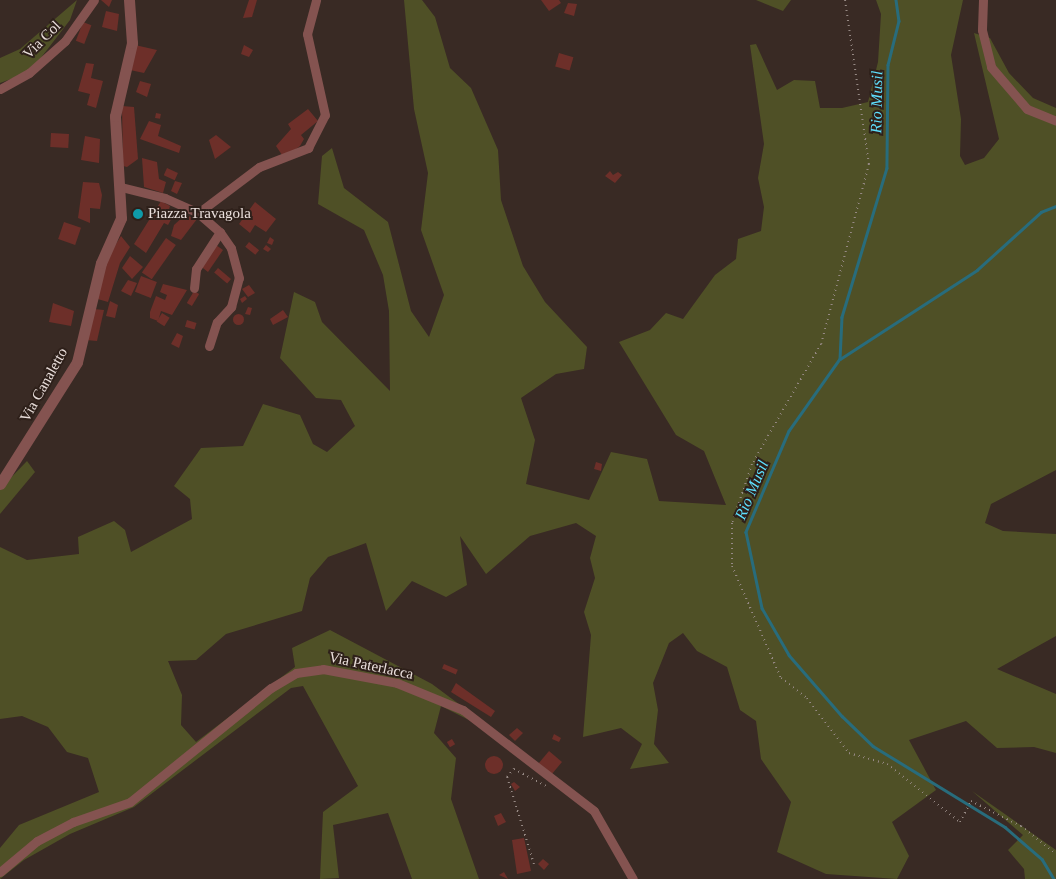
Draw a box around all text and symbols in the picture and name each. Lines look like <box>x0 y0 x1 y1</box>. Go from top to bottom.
street label: Via Col <box>19 17 65 63</box>
water label: Rio Musil <box>867 71 887 133</box>
place label: Piazza Travagola <box>148 205 251 223</box>
marker: Piazza Travagola <box>132 208 144 220</box>
street label: Via Canaletto <box>16 345 72 425</box>
water label: Rio Musil <box>731 457 773 523</box>
street label: Via Paterlacca <box>327 648 415 684</box>

